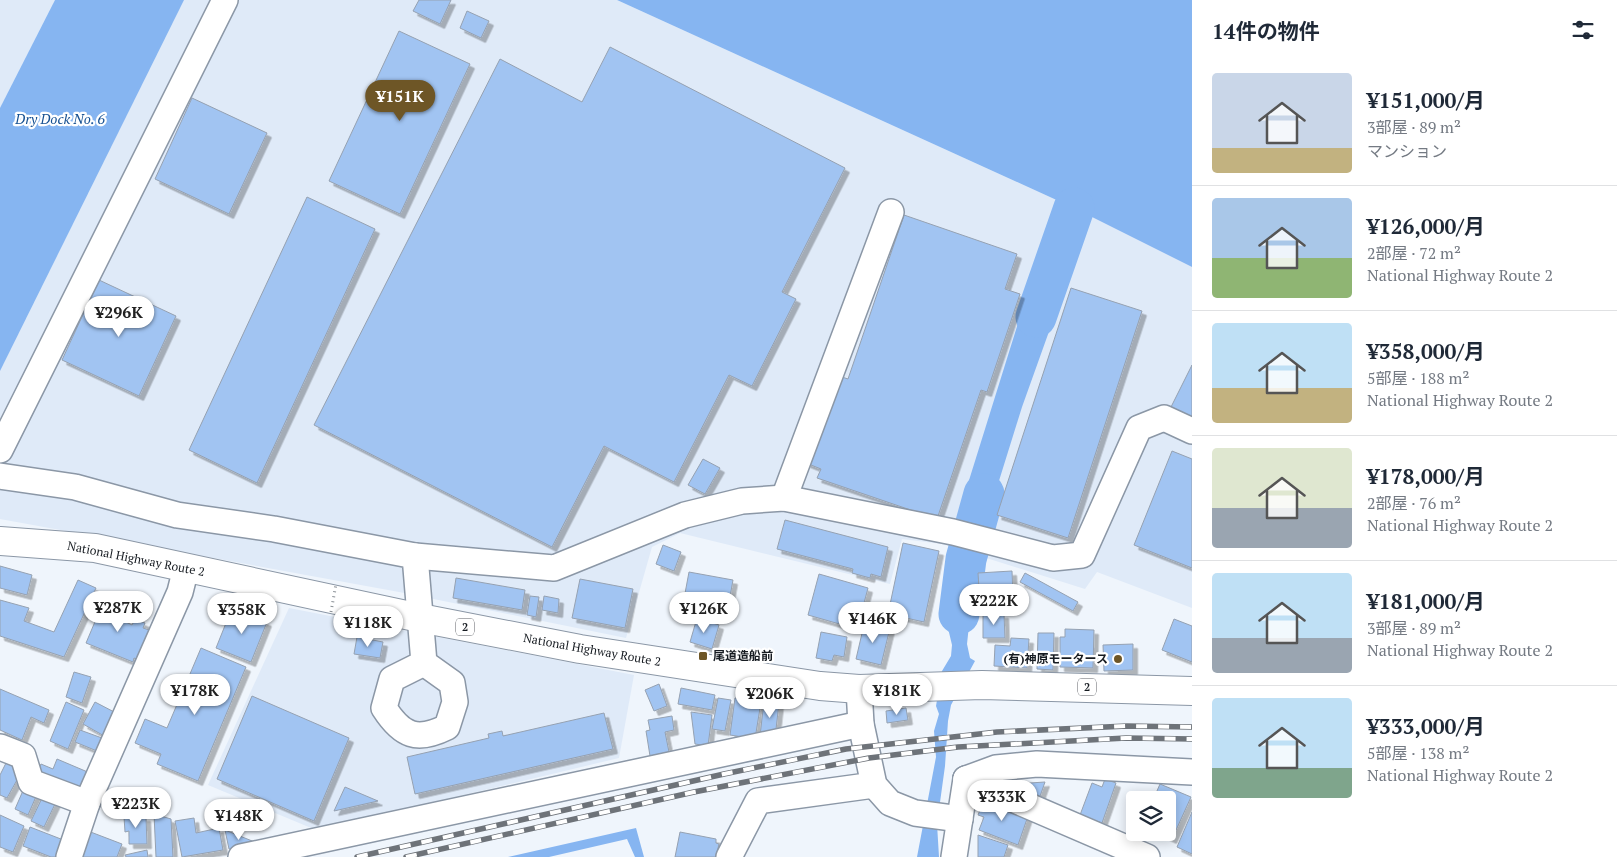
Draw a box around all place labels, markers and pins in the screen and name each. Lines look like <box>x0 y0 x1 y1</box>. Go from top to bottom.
pin: ¥151K <box>365 80 435 122</box>
pin: ¥296K <box>84 296 154 338</box>
pin: ¥222K <box>959 584 1029 626</box>
pin: ¥287K <box>83 590 153 633</box>
pin: ¥358K <box>207 592 277 635</box>
pin: ¥126K <box>669 592 739 634</box>
pin: ¥146K <box>838 602 908 644</box>
pin: ¥118K <box>333 606 403 648</box>
place label: 尾道造船前 <box>713 648 773 663</box>
marker: 尾道造船前 <box>697 650 709 662</box>
place label: (有)神原モータース <box>1004 651 1108 666</box>
marker: (有)神原モータース <box>1112 653 1124 665</box>
pin: ¥178K <box>160 674 230 716</box>
pin: ¥181K <box>862 674 932 716</box>
pin: ¥206K <box>735 676 805 719</box>
pin: ¥333K <box>967 780 1037 822</box>
pin: ¥223K <box>101 786 171 829</box>
pin: ¥148K <box>204 798 274 841</box>

